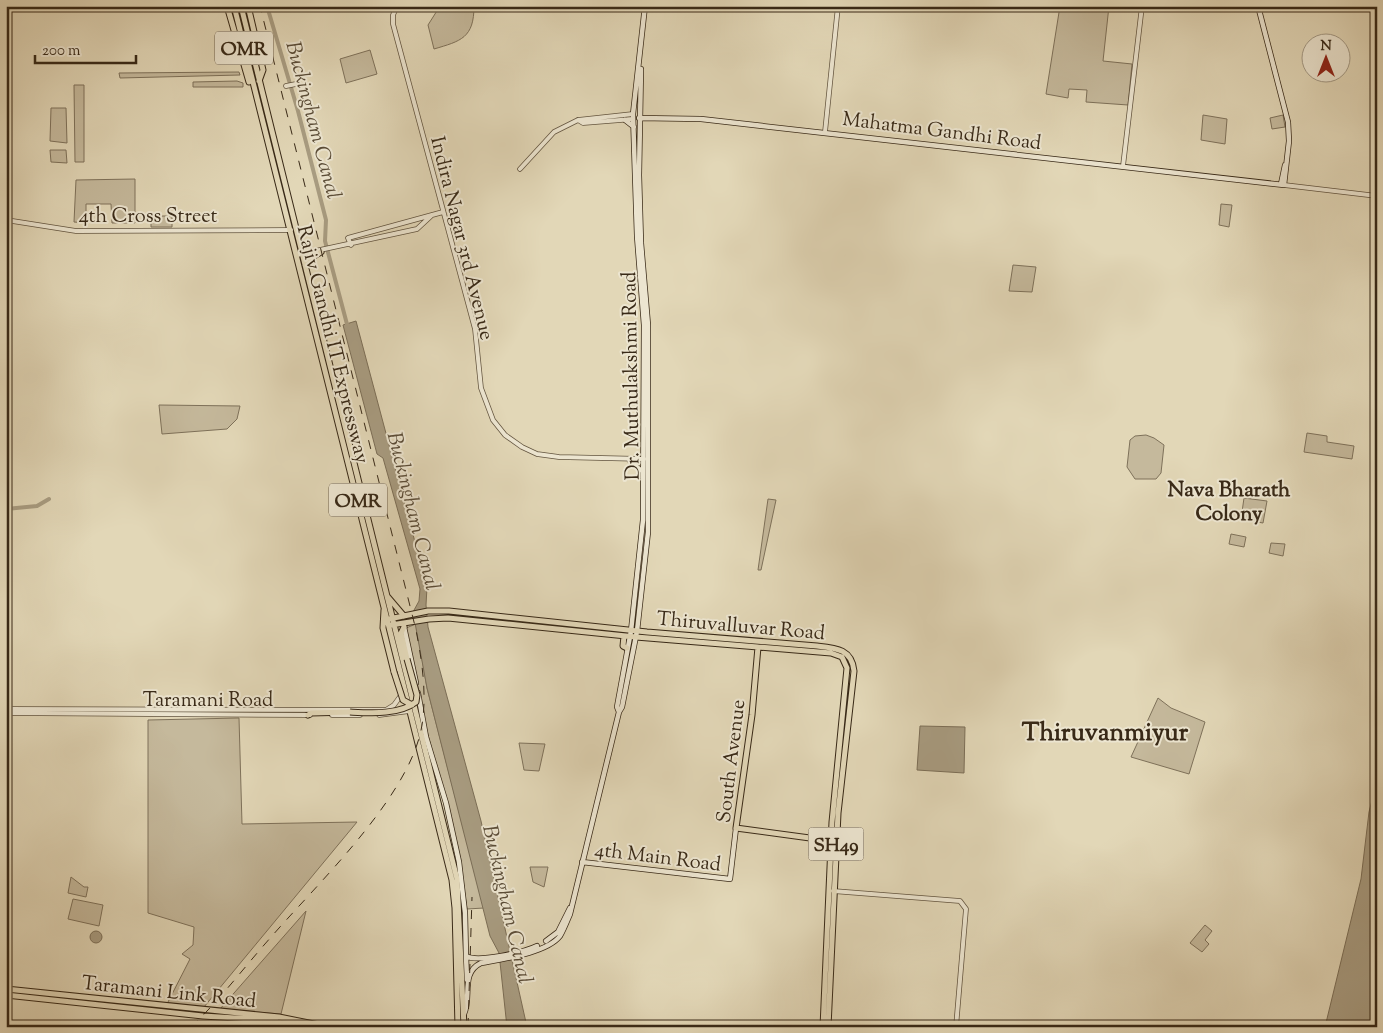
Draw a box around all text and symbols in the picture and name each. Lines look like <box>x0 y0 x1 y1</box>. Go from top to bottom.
scale bar <box>35 32 136 64</box>
road number: OMR <box>215 32 273 64</box>
north arrow <box>1300 32 1350 82</box>
text: N <box>1320 37 1332 57</box>
water label: Buckingham Canal <box>277 38 348 203</box>
text: 200 m <box>42 41 81 62</box>
street label: Mahatma Gandhi Road <box>840 106 1043 159</box>
street label: Indira Nagar 3rd Avenue <box>421 134 500 344</box>
street label: 4th Cross Street <box>79 203 217 232</box>
street label: Rajiv Gandhi IT Expressway <box>288 222 375 467</box>
street label: Dr. Muthulakshmi Road <box>616 271 649 481</box>
water label: Buckingham Canal <box>378 429 446 594</box>
district label: Nava Bharath Colony <box>1168 476 1291 530</box>
road number: OMR <box>329 484 387 516</box>
street label: Thiruvalluvar Road <box>655 606 826 649</box>
street label: Taramani Road <box>143 687 273 716</box>
street label: South Avenue <box>711 698 754 825</box>
district label: Thiruvanmiyur <box>1022 716 1189 752</box>
water label: Buckingham Canal <box>473 822 539 987</box>
road number: SH49 <box>808 828 864 861</box>
street label: 4th Main Road <box>593 836 723 881</box>
street label: Taramani Link Road <box>80 970 257 1017</box>

